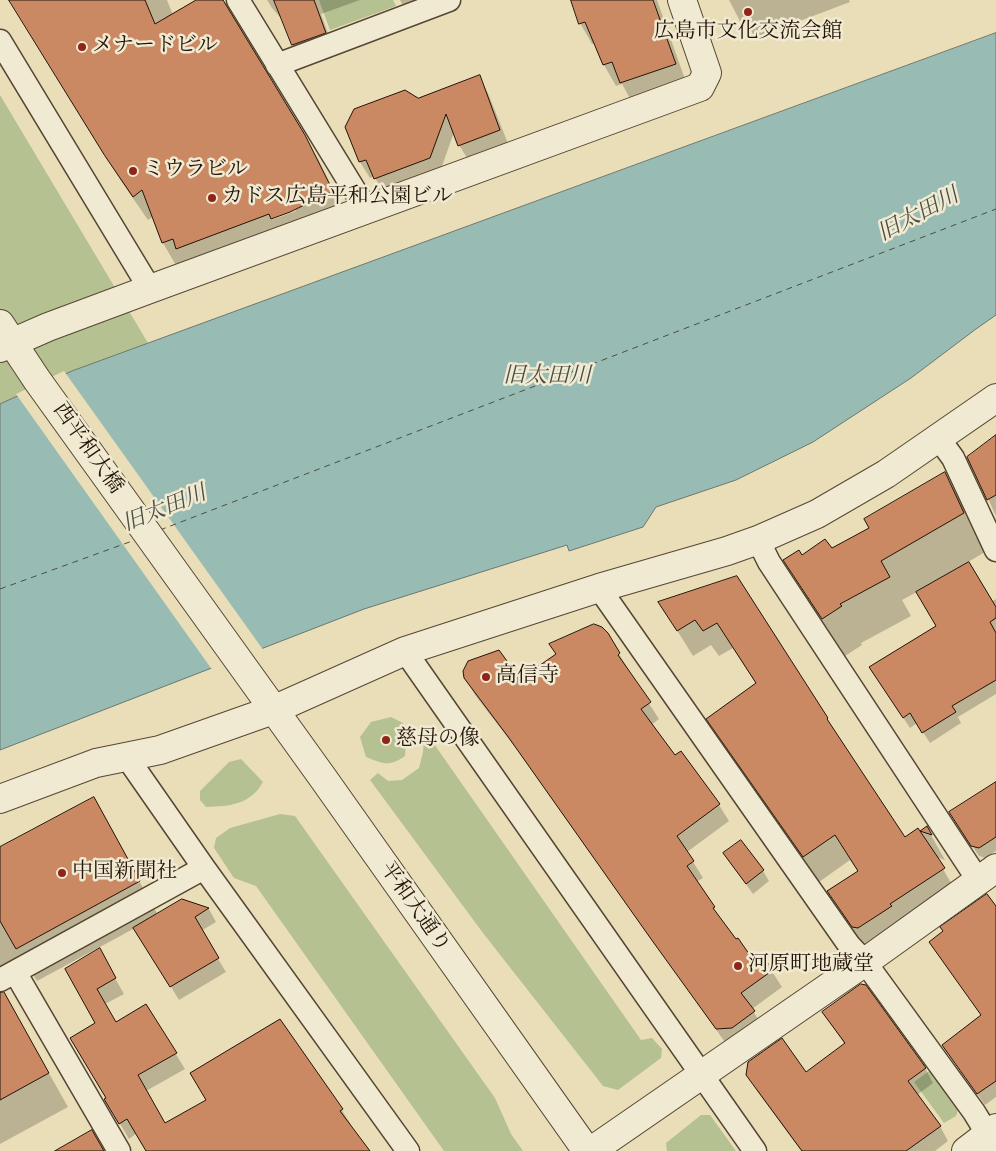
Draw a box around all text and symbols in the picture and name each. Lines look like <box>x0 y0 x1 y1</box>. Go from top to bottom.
marker: 広島市文化交流会館 <box>742 6 754 18</box>
place label: 広島市文化交流会館 <box>654 20 842 46</box>
place label: メナードビル <box>92 34 218 60</box>
marker: メナードビル <box>76 41 88 53</box>
place label: ミウラビル <box>143 158 248 184</box>
marker: ミウラビル <box>127 165 139 177</box>
water label: 旧太田川 <box>874 184 964 248</box>
place label: カドス広島平和公園ビル <box>222 185 453 211</box>
marker: カドス広島平和公園ビル <box>206 192 218 204</box>
water label: 旧太田川 <box>503 364 591 390</box>
street label: 西平和大橋 <box>47 399 127 499</box>
water label: 旧太田川 <box>119 481 211 539</box>
place label: 高信寺 <box>496 664 559 690</box>
marker: 高信寺 <box>480 671 492 683</box>
place label: 慈母の像 <box>396 727 480 753</box>
marker: 慈母の像 <box>380 734 392 746</box>
street label: 平和大通り <box>374 858 454 958</box>
place label: 中国新聞社 <box>72 860 177 886</box>
marker: 中国新聞社 <box>56 867 68 879</box>
place label: 河原町地蔵堂 <box>748 953 874 979</box>
marker: 河原町地蔵堂 <box>732 960 744 972</box>

